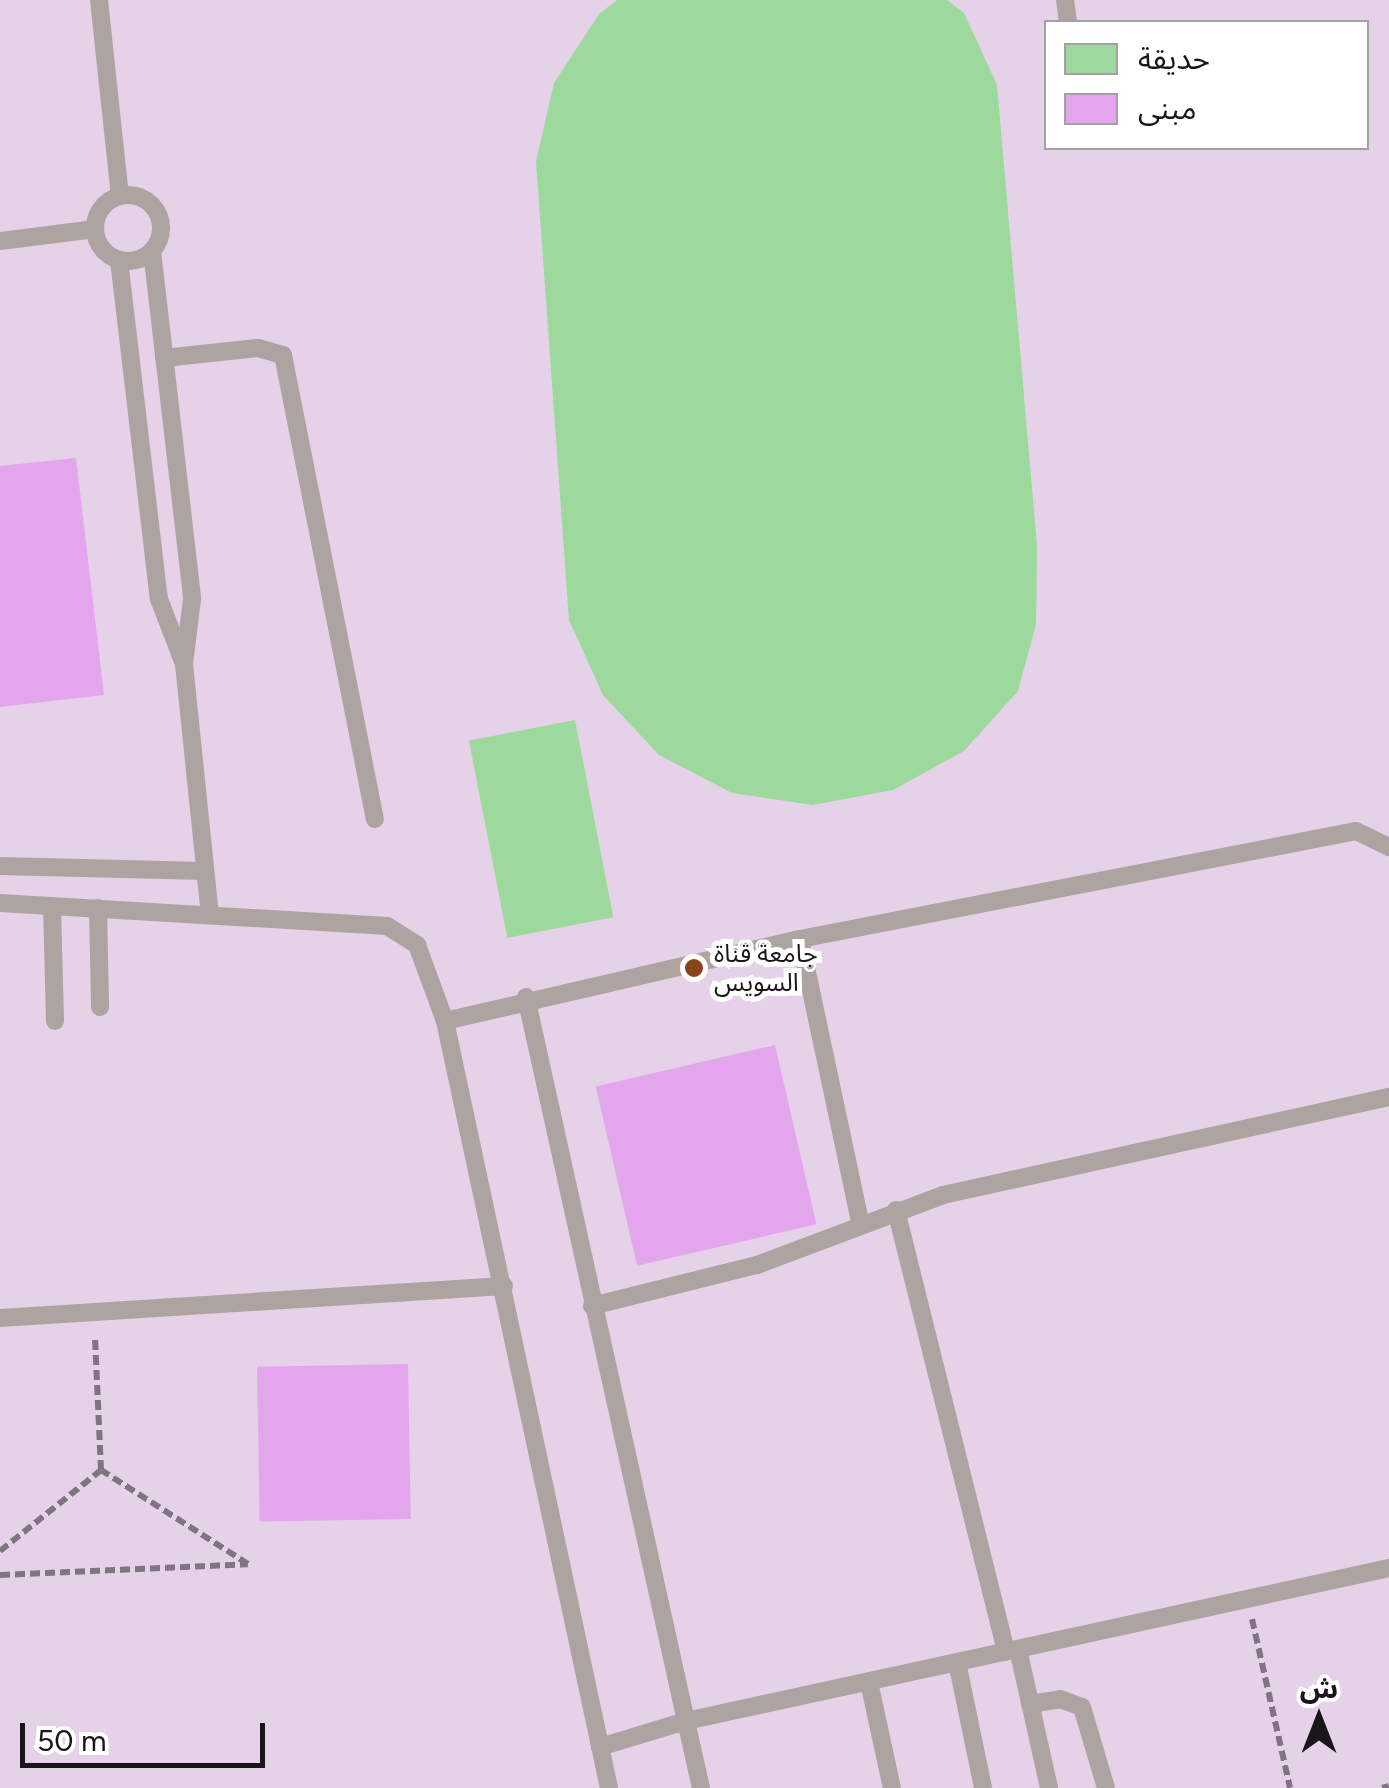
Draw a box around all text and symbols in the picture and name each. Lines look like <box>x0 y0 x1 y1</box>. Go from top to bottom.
legend <box>1044 20 1369 150</box>
text: حديقة <box>1138 40 1210 77</box>
text: مبنى <box>1138 90 1196 127</box>
place label: جامعة قناة السويس <box>714 939 818 998</box>
marker: جامعة قناة السويس <box>683 957 705 979</box>
north arrow <box>1269 1668 1369 1768</box>
text: ش <box>1300 1671 1338 1705</box>
scale bar <box>25 1703 270 1765</box>
text: 50 m <box>37 1722 106 1759</box>

